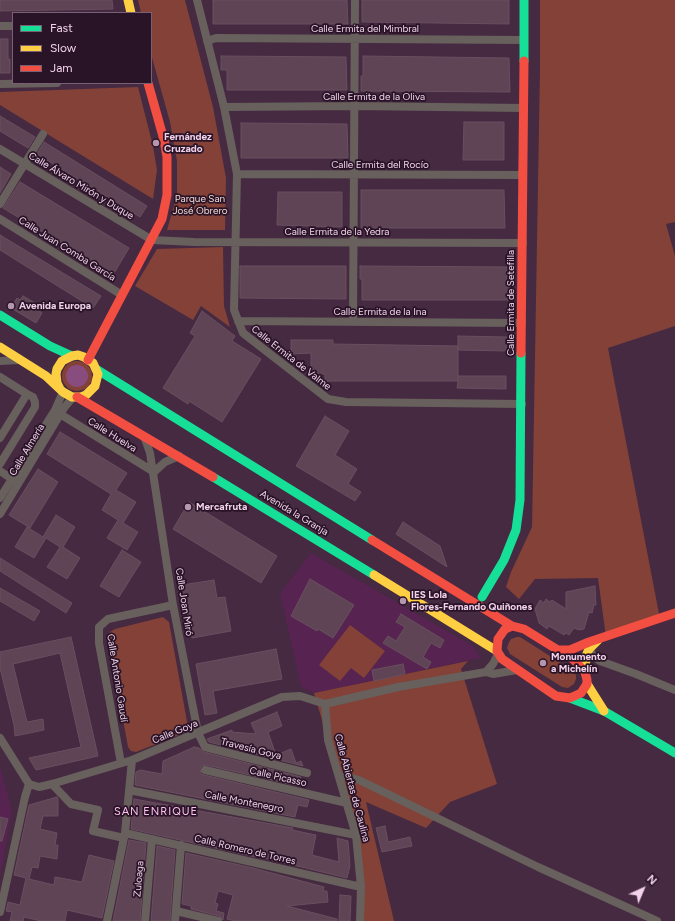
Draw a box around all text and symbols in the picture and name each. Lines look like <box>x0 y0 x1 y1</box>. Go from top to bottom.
legend <box>12 12 152 84</box>
text: Fast <box>50 21 73 35</box>
street label: Calle Ermita del Mimbral <box>311 23 419 35</box>
text: Slow <box>50 41 76 55</box>
text: Jam <box>50 61 73 75</box>
street label: Calle Ermita de la Oliva <box>323 91 425 103</box>
place label: Fernández Cruzado <box>164 131 212 154</box>
marker: Fernández Cruzado <box>151 138 161 148</box>
street label: Calle Álvaro Mirón y Duque <box>26 150 136 222</box>
street label: Calle Ermita del Rocío <box>331 159 429 171</box>
park label: Parque San José Obrero <box>172 193 228 216</box>
street label: Calle Juan Comba García <box>16 214 118 284</box>
street label: Calle Ermita de la Yedra <box>285 226 389 238</box>
street label: Calle Ermita de Setefilla <box>505 250 517 356</box>
place label: Avenida Europa <box>19 300 91 312</box>
marker: Avenida Europa <box>6 301 16 311</box>
street label: Calle Ermita de la Ina <box>333 306 427 318</box>
street label: Calle Ermita de Valme <box>249 323 333 393</box>
street label: Calle Huelva <box>85 415 139 455</box>
street label: Calle Almería <box>7 422 47 478</box>
street label: Avenida la Granja <box>258 488 330 538</box>
place label: Mercafruta <box>196 501 247 513</box>
marker: Mercafruta <box>183 502 193 512</box>
street label: Calle Joan Miró <box>173 567 195 637</box>
place label: IES Lola Flores-Fernando Quiñones <box>411 589 532 612</box>
marker: IES Lola Flores-Fernando Quiñones <box>398 596 408 606</box>
street label: Calle Antonio Gaudí <box>104 633 130 723</box>
place label: Monumento a Michelín <box>551 651 606 674</box>
marker: Monumento a Michelín <box>538 658 548 668</box>
street label: Calle Goya <box>150 717 200 747</box>
street label: Calle Abiertas de Caulina <box>332 733 372 843</box>
street label: Travesía Goya <box>219 736 283 762</box>
street label: Calle Picasso <box>248 765 308 789</box>
street label: Calle Montenegro <box>204 788 284 816</box>
district label: SAN ENRIQUE <box>114 805 198 819</box>
street label: Calle Romero de Torres <box>193 832 297 868</box>
street label: Zuloaga <box>131 861 147 897</box>
north arrow <box>623 869 663 909</box>
text: N <box>644 872 659 888</box>

